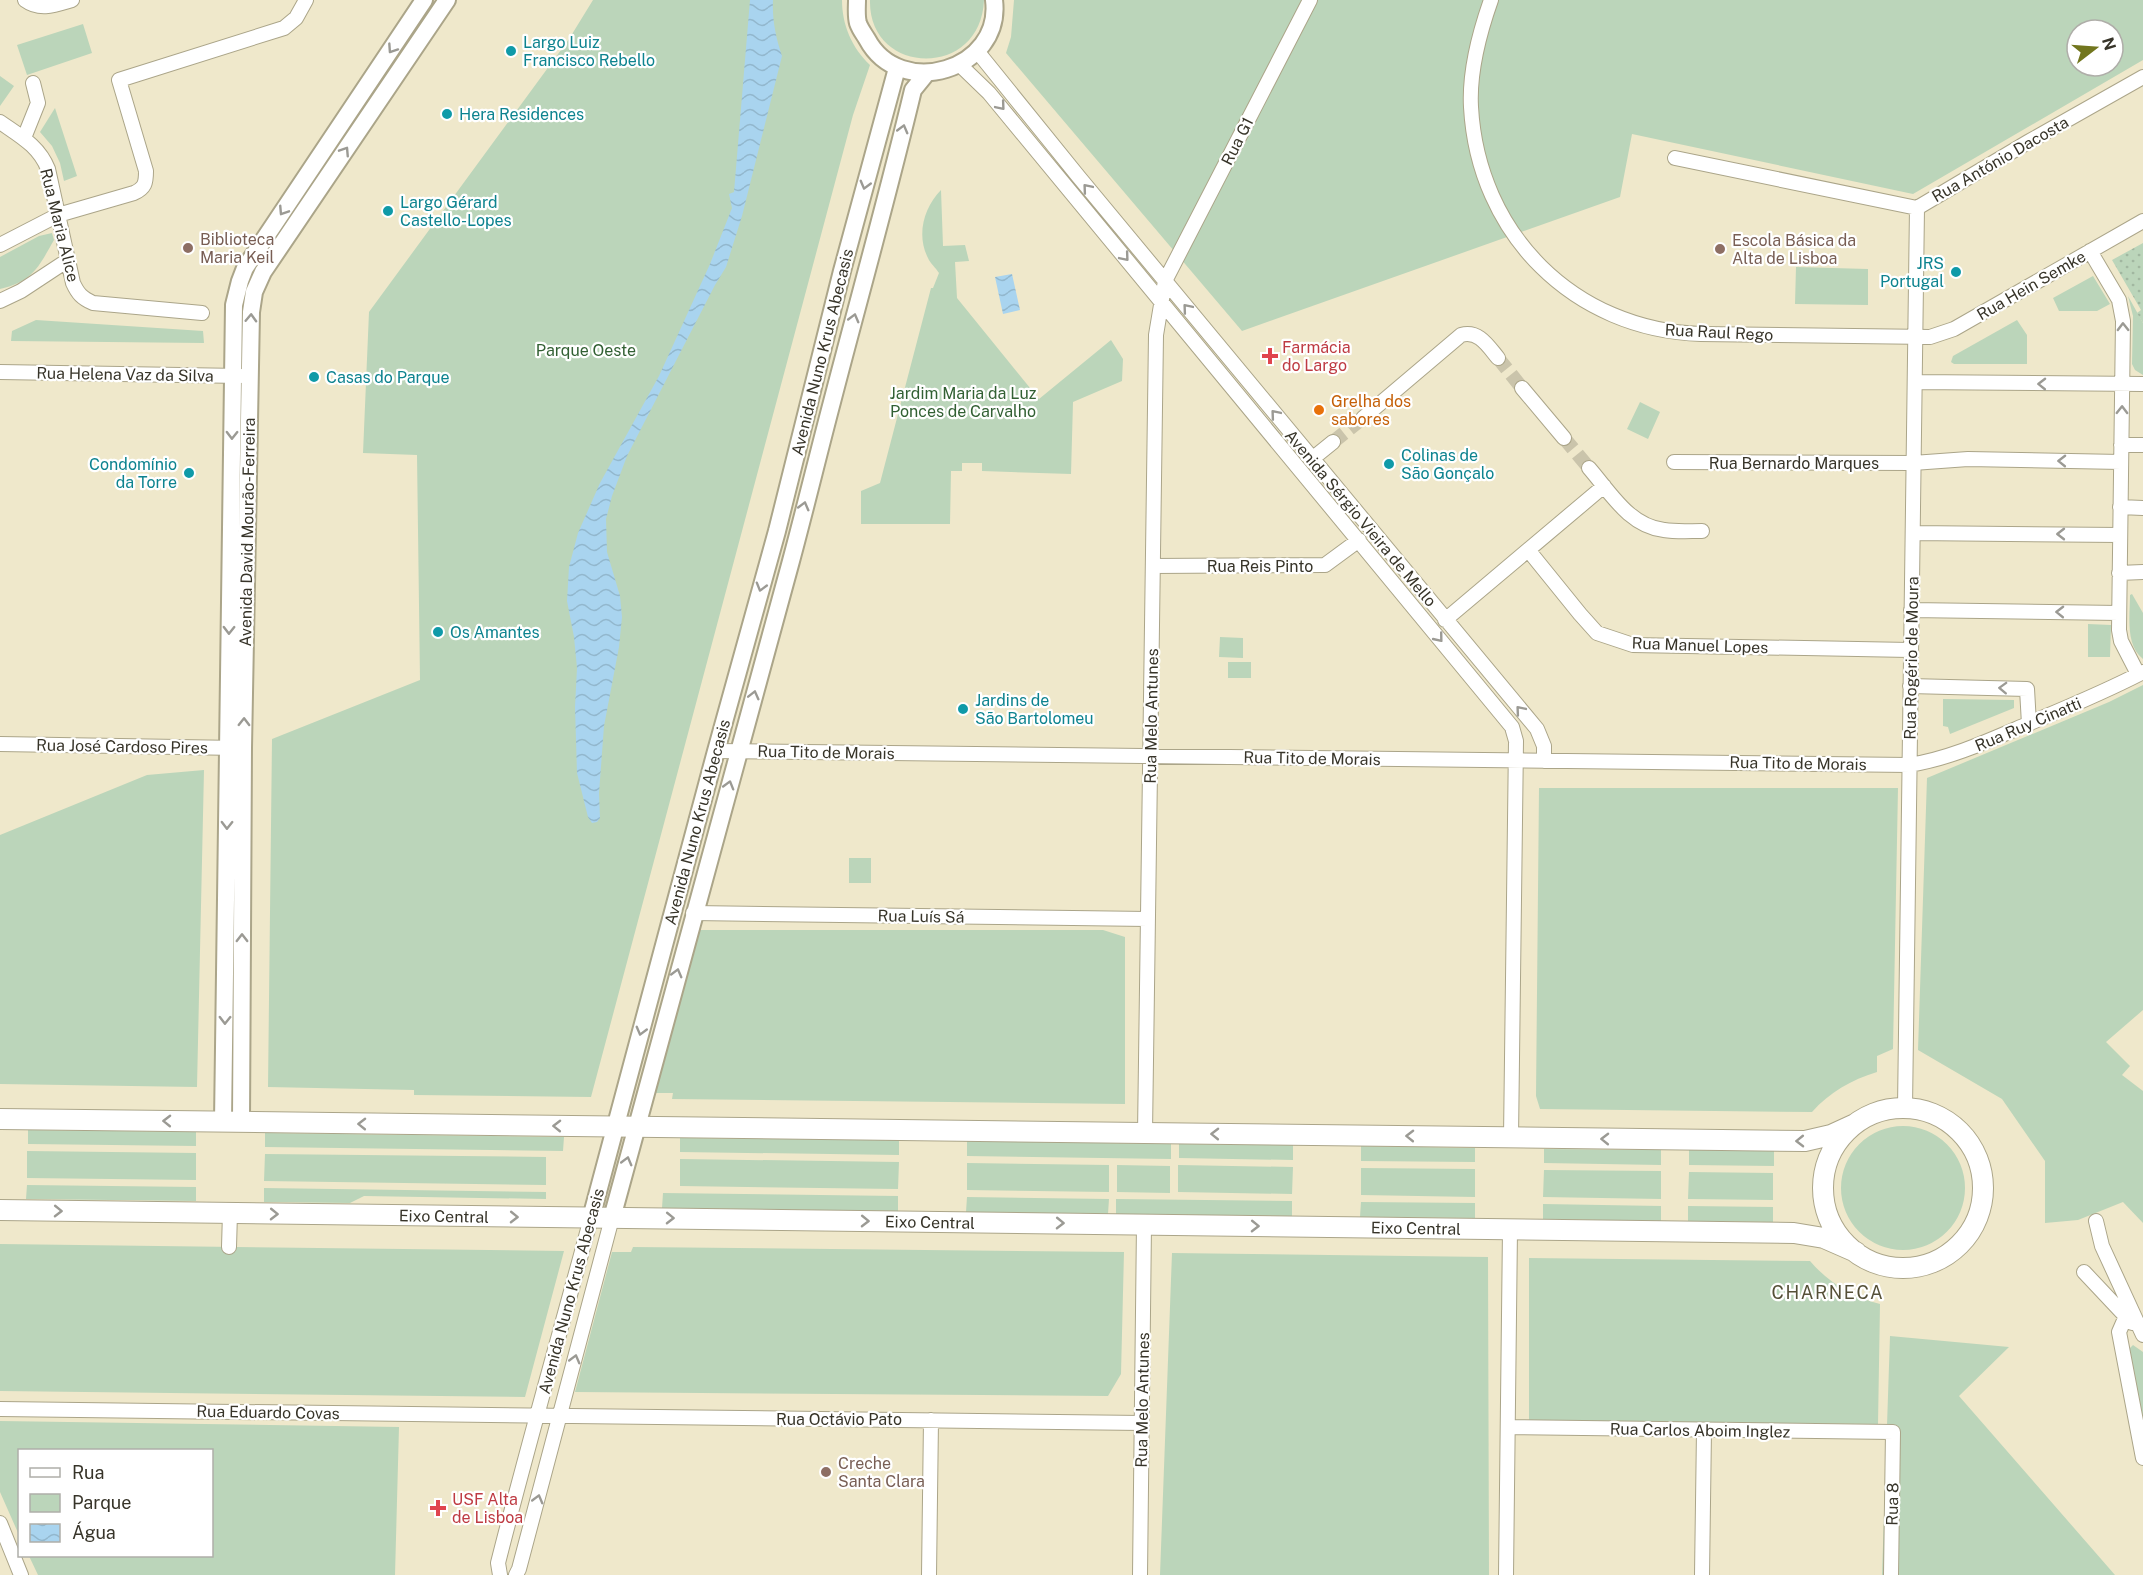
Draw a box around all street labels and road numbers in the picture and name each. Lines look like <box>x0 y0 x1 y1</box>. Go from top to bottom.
street label: Rua António Dacosta <box>1929 113 2072 206</box>
street label: Rua G1 <box>1217 114 1257 168</box>
street label: Rua Maria Alice <box>36 166 83 284</box>
street label: Avenida Nuno Krus Abecasis <box>788 247 857 457</box>
street label: Rua Hein Semke <box>1973 247 2089 324</box>
street label: Rua Raul Rego <box>1664 320 1774 345</box>
street label: Rua Helena Vaz da Silva <box>36 363 214 386</box>
street label: Avenida David Mourão-Ferreira <box>236 417 259 647</box>
street label: Avenida Sérgio Vieira de Mello <box>1281 426 1440 611</box>
street label: Rua Bernardo Marques <box>1709 454 1879 473</box>
street label: Rua Reis Pinto <box>1207 557 1313 576</box>
street label: Rua Rogério de Moura <box>1901 576 1922 740</box>
street label: Rua Manuel Lopes <box>1631 634 1769 657</box>
street label: Rua Melo Antunes <box>1141 648 1162 784</box>
street label: Rua Ruy Cinatti <box>1972 694 2084 755</box>
street label: Avenida Nuno Krus Abecasis <box>661 717 734 927</box>
street label: Rua José Cardoso Pires <box>36 736 208 757</box>
street label: Rua Tito de Morais <box>757 742 895 763</box>
street label: Rua Tito de Morais <box>1243 748 1381 769</box>
street label: Rua Tito de Morais <box>1729 753 1867 774</box>
street label: Rua Luís Sá <box>877 906 965 927</box>
street label: Avenida Nuno Krus Abecasis <box>535 1186 608 1396</box>
street label: Eixo Central <box>399 1206 489 1227</box>
street label: Eixo Central <box>885 1212 975 1233</box>
street label: Eixo Central <box>1371 1218 1461 1239</box>
street label: Rua Melo Antunes <box>1132 1332 1153 1468</box>
street label: Rua Eduardo Covas <box>196 1402 340 1423</box>
street label: Rua Octávio Pato <box>776 1410 902 1429</box>
street label: Rua Carlos Aboim Inglez <box>1610 1419 1791 1442</box>
street label: Rua 8 <box>1883 1482 1902 1526</box>

